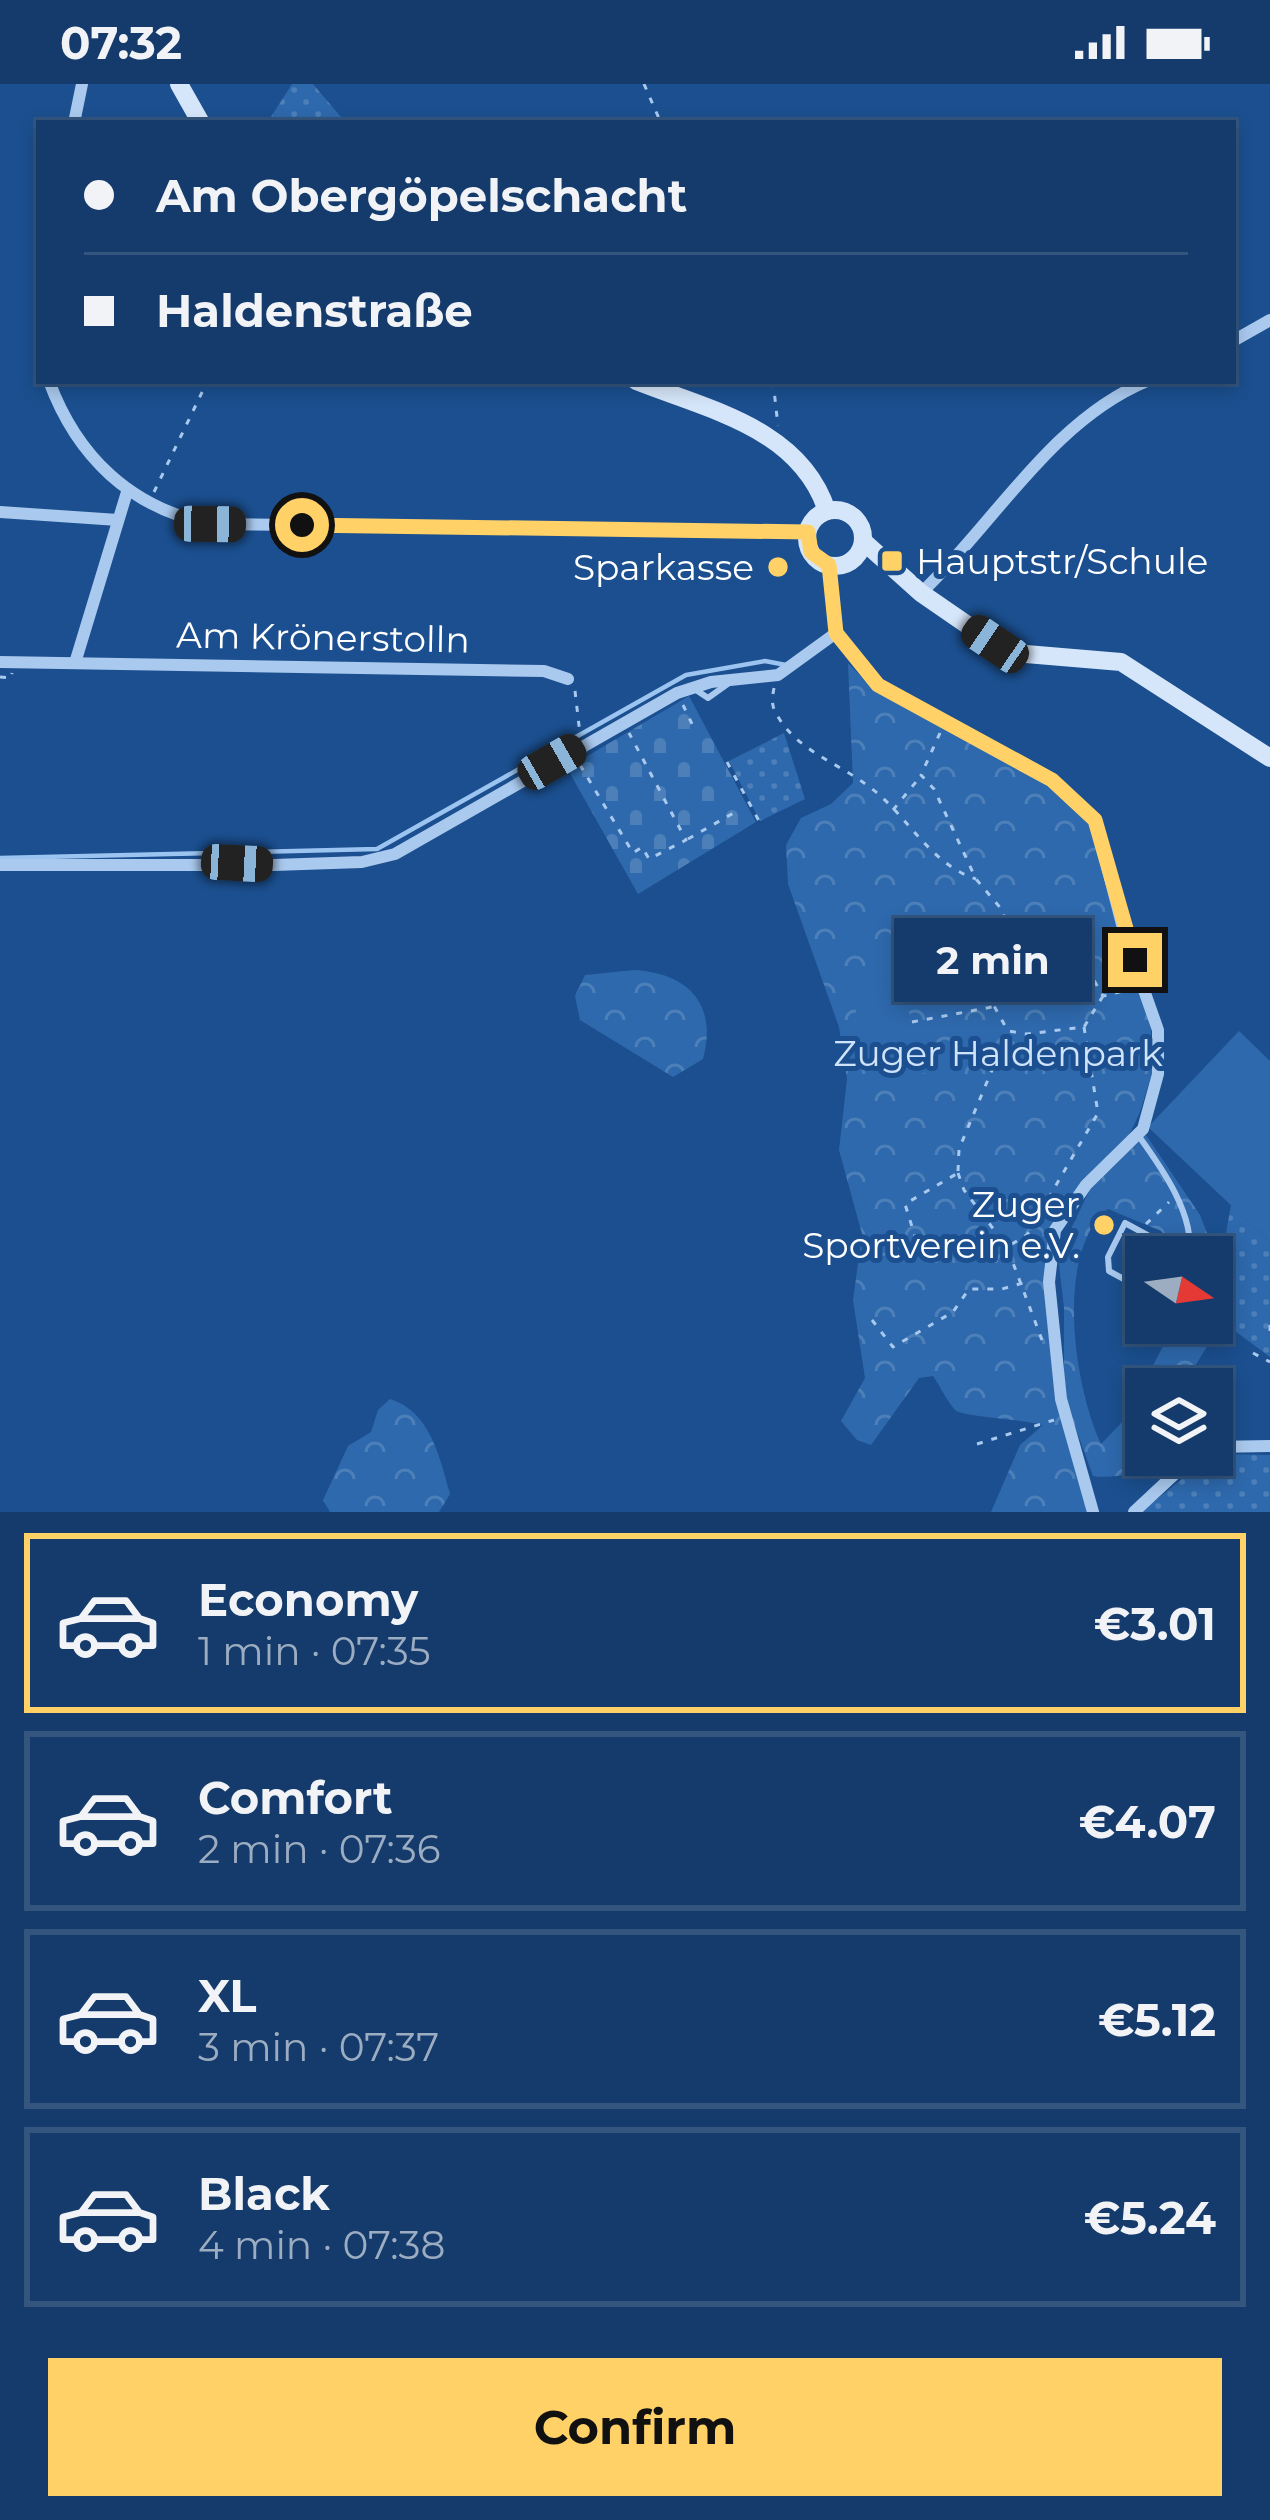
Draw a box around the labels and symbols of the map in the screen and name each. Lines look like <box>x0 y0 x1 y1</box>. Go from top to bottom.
route start <box>275 498 329 552</box>
car <box>174 505 246 543</box>
place label: Hauptstr/Schule <box>916 539 1208 583</box>
place label: Sparkasse <box>573 545 754 589</box>
marker: Hauptstr/Schule <box>879 548 905 574</box>
marker: Sparkasse <box>765 554 791 580</box>
car <box>955 609 1035 679</box>
street label: Am Krönerstolln <box>176 612 470 662</box>
car <box>512 728 592 796</box>
car <box>200 843 274 883</box>
callout: 2 min <box>895 918 1093 1002</box>
route end <box>1108 933 1162 987</box>
park label: Zuger Haldenpark <box>833 1031 1163 1075</box>
place label: Zuger Sportverein e.V. <box>802 1182 1080 1267</box>
marker: Zuger Sportverein e.V. <box>1091 1212 1117 1238</box>
north arrow <box>1125 1236 1233 1344</box>

